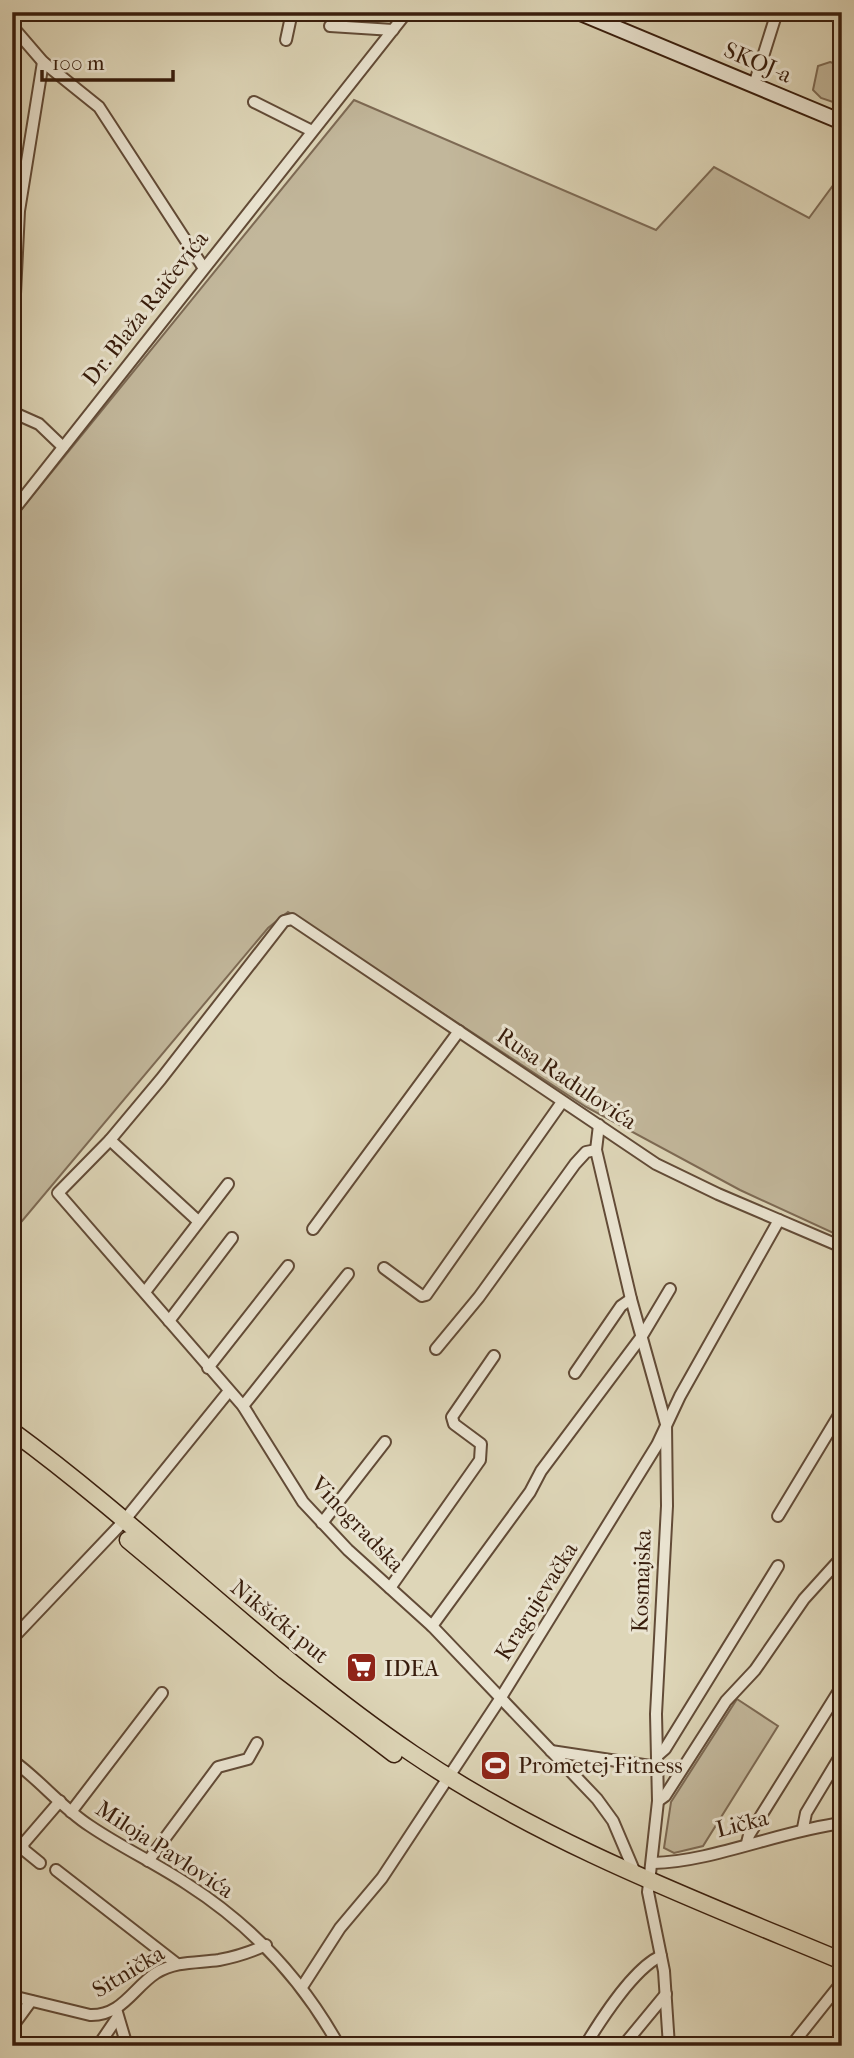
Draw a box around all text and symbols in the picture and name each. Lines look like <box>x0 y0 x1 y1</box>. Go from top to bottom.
street label: SKOJ-a <box>720 36 796 89</box>
scale bar <box>42 38 173 82</box>
text: 100 m <box>52 51 105 75</box>
street label: Dr. Blaža Raičevića <box>77 226 214 391</box>
street label: Rusa Radulovića <box>492 1022 642 1135</box>
street label: Vinogradska <box>305 1470 410 1578</box>
street label: Kosmajska <box>626 1529 657 1633</box>
street label: Kragujevačka <box>489 1537 584 1665</box>
street label: Nikšićki put <box>225 1574 334 1669</box>
supermarket icon: IDEA <box>344 1651 378 1685</box>
place label: IDEA <box>384 1655 440 1682</box>
sports icon: Prometej Fitness <box>478 1748 512 1782</box>
place label: Prometej Fitness <box>518 1752 683 1779</box>
street label: Miloja Pavlovića <box>91 1795 239 1904</box>
street label: Lička <box>713 1804 771 1843</box>
street label: Sitnička <box>87 1939 169 2003</box>

